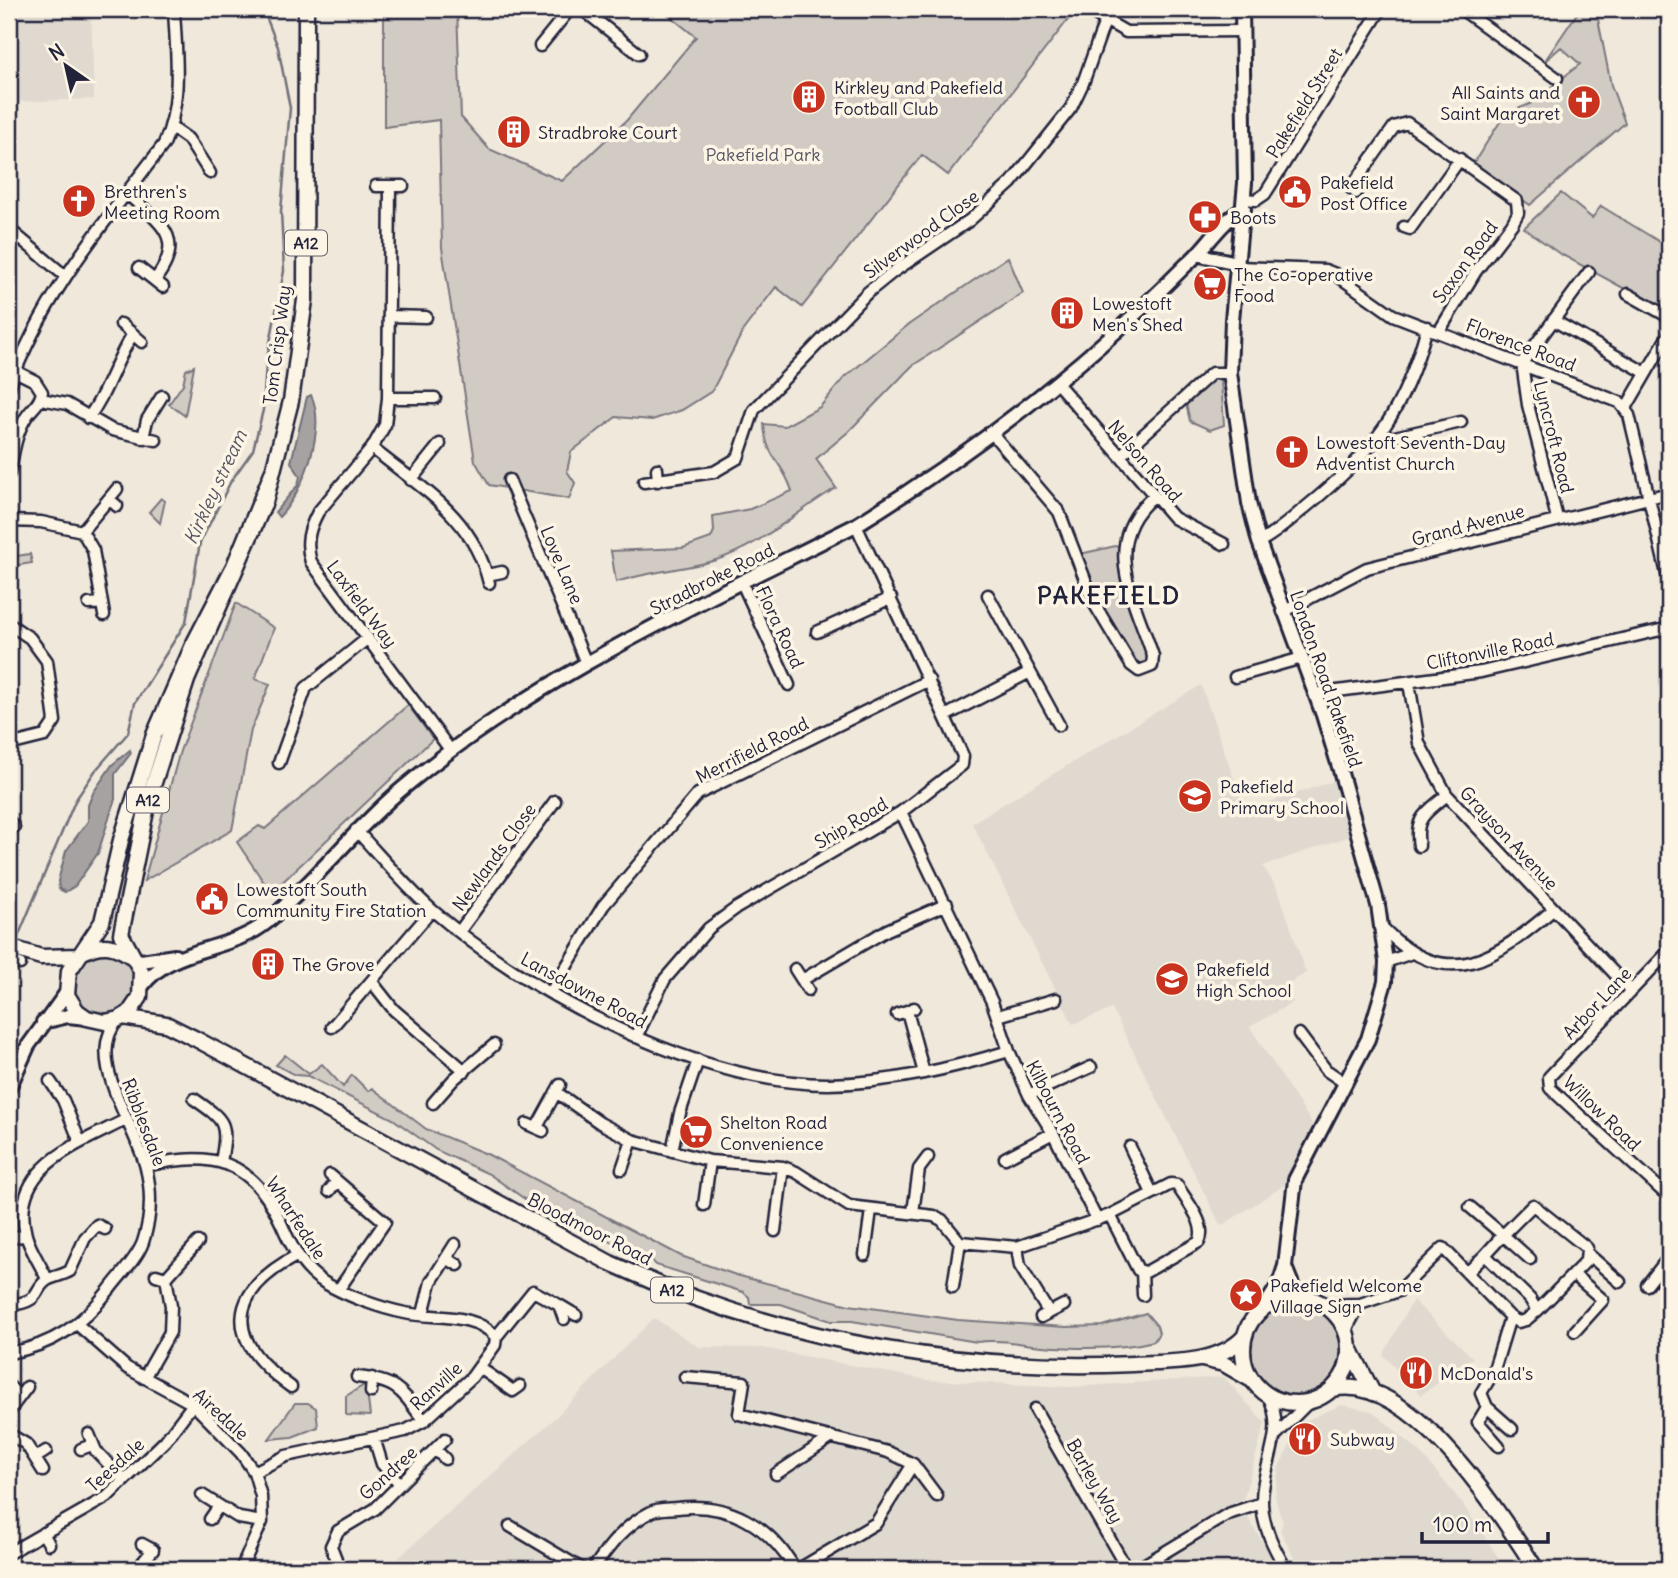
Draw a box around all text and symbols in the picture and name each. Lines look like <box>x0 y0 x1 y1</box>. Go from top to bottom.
north arrow <box>32 32 102 102</box>
text: N <box>44 38 69 66</box>
street label: Pakefield Street <box>1261 43 1347 163</box>
place label: Kirkley and Pakefield Football Club <box>834 76 1004 120</box>
building icon: Kirkley and Pakefield Football Club <box>790 78 828 116</box>
place label: All Saints and Saint Margaret <box>1440 81 1560 125</box>
church icon: All Saints and Saint Margaret <box>1565 83 1603 121</box>
building icon: Stradbroke Court <box>495 113 533 151</box>
place label: Stradbroke Court <box>538 121 678 144</box>
park label: Pakefield Park <box>705 143 821 166</box>
place label: Pakefield Post Office <box>1320 171 1407 215</box>
public building icon: Pakefield Post Office <box>1276 173 1314 211</box>
place label: Brethren's Meeting Room <box>104 180 220 224</box>
church icon: Brethren's Meeting Room <box>60 182 98 220</box>
street label: Silverwood Close <box>859 184 983 284</box>
pharmacy icon: Boots <box>1186 198 1224 236</box>
place label: Boots <box>1230 206 1276 229</box>
street label: Saxon Road <box>1428 216 1503 308</box>
road number: A12 <box>285 230 327 256</box>
place label: The Co-operative Food <box>1234 263 1373 307</box>
supermarket icon: The Co-operative Food <box>1191 265 1229 303</box>
street label: Tom Crisp Way <box>258 284 296 406</box>
place label: Lowestoft Men's Shed <box>1092 292 1183 336</box>
building icon: Lowestoft Men's Shed <box>1048 294 1086 332</box>
street label: Florence Road <box>1463 313 1580 377</box>
street label: Lyncroft Road <box>1529 378 1579 496</box>
street label: Nelson Road <box>1103 415 1187 507</box>
water label: Kirkley stream <box>178 426 252 548</box>
place label: Lowestoft Seventh-Day Adventist Church <box>1316 431 1506 475</box>
church icon: Lowestoft Seventh-Day Adventist Church <box>1273 433 1311 471</box>
street label: Grand Avenue <box>1409 499 1527 551</box>
street label: Love Lane <box>535 523 589 607</box>
street label: Stradbroke Road <box>646 538 778 620</box>
street label: Laxfield Way <box>322 556 402 652</box>
district label: PAKEFIELD <box>1037 580 1181 610</box>
street label: Flora Road <box>751 582 809 672</box>
street label: London Road Pakefield <box>1285 587 1367 771</box>
street label: Cliftonville Road <box>1424 627 1556 675</box>
street label: Merrifield Road <box>692 712 813 788</box>
place label: Pakefield Primary School <box>1220 775 1344 819</box>
school or university icon: Pakefield Primary School <box>1176 777 1214 815</box>
street label: Grayson Avenue <box>1455 781 1563 895</box>
road number: A12 <box>127 788 169 813</box>
street label: Ship Road <box>810 792 892 854</box>
street label: Newlands Close <box>447 799 541 915</box>
place label: Lowestoft South Community Fire Station <box>236 878 427 922</box>
public building icon: Lowestoft South Community Fire Station <box>193 880 231 918</box>
building icon: The Grove <box>249 945 287 983</box>
street label: Lansdowne Road <box>517 947 652 1033</box>
place label: The Grove <box>292 953 375 976</box>
place label: Pakefield High School <box>1196 958 1292 1002</box>
school or university icon: Pakefield High School <box>1153 960 1191 998</box>
street label: Arbor Lane <box>1558 962 1636 1044</box>
street label: Kilbourn Road <box>1021 1056 1095 1168</box>
street label: Willow Road <box>1558 1070 1646 1156</box>
street label: Ribblesdale <box>117 1075 171 1169</box>
place label: Shelton Road Convenience <box>720 1111 828 1155</box>
supermarket icon: Shelton Road Convenience <box>677 1113 715 1151</box>
street label: Wharfedale <box>261 1172 331 1264</box>
street label: Bloodmoor Road <box>524 1188 656 1270</box>
place label: Pakefield Welcome Village Sign <box>1270 1274 1422 1318</box>
place icon: Pakefield Welcome Village Sign <box>1227 1276 1265 1314</box>
road number: A12 <box>651 1278 693 1302</box>
restaurant icon: McDonald's <box>1397 1354 1435 1392</box>
street label: Ranville <box>405 1357 467 1415</box>
place label: McDonald's <box>1440 1362 1533 1385</box>
street label: Airedale <box>189 1383 253 1445</box>
restaurant icon: Subway <box>1286 1420 1324 1458</box>
place label: Subway <box>1330 1428 1395 1451</box>
street label: Teesdale <box>81 1433 149 1497</box>
street label: Barley Way <box>1062 1435 1128 1527</box>
street label: Gondree <box>354 1441 422 1505</box>
scale bar <box>1422 1501 1548 1545</box>
text: 100 m <box>1433 1511 1492 1538</box>

